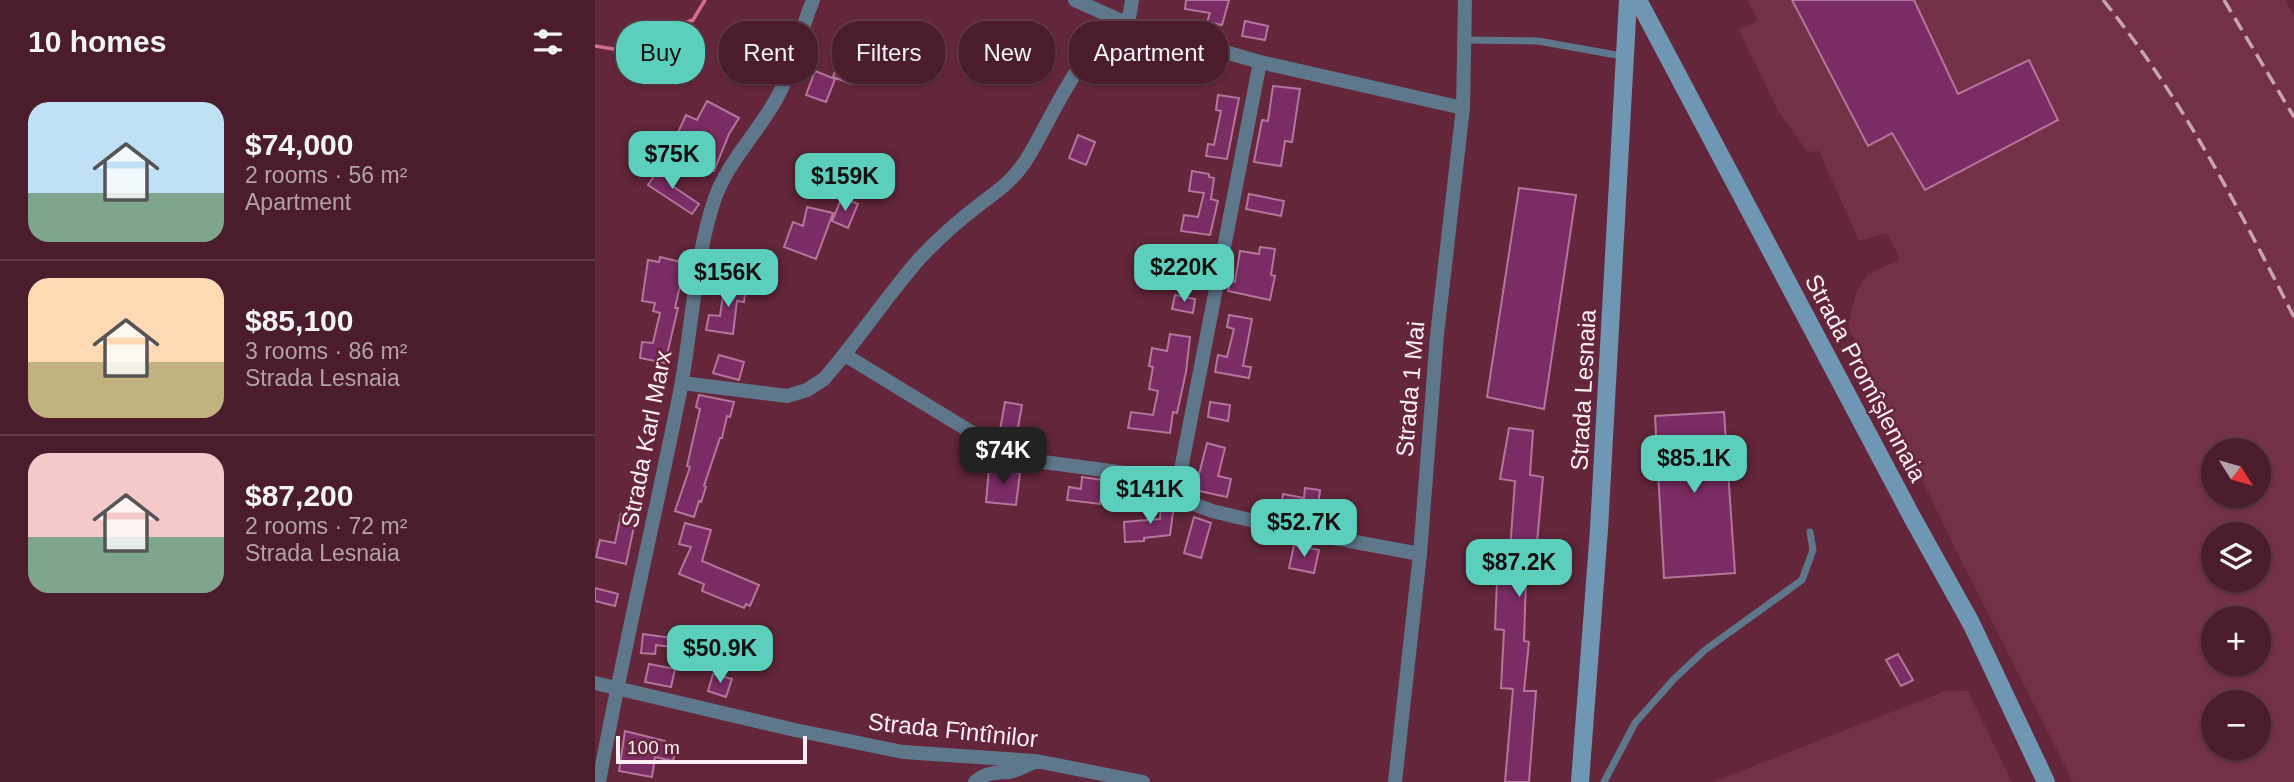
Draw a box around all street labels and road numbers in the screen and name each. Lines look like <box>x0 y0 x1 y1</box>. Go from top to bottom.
street label: Strada Promîșlennaia <box>1800 270 1932 487</box>
street label: Strada Lesnaia <box>1565 308 1601 471</box>
street label: Strada 1 Mai <box>1391 320 1429 458</box>
street label: Strada Karl Marx <box>616 348 676 530</box>
street label: Strada Fîntînilor <box>867 708 1039 752</box>

